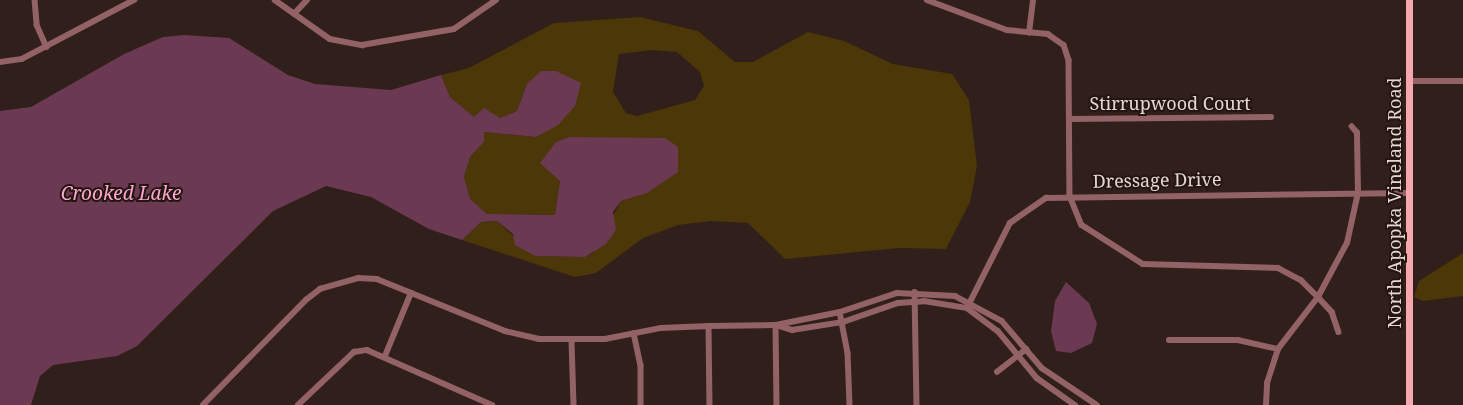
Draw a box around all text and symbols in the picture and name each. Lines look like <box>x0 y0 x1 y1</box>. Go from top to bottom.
street label: North Apopka Vineland Road <box>1383 77 1405 329</box>
street label: Stirrupwood Court <box>1089 92 1251 114</box>
street label: Dressage Drive <box>1092 168 1222 192</box>
water label: Crooked Lake <box>61 183 181 205</box>

